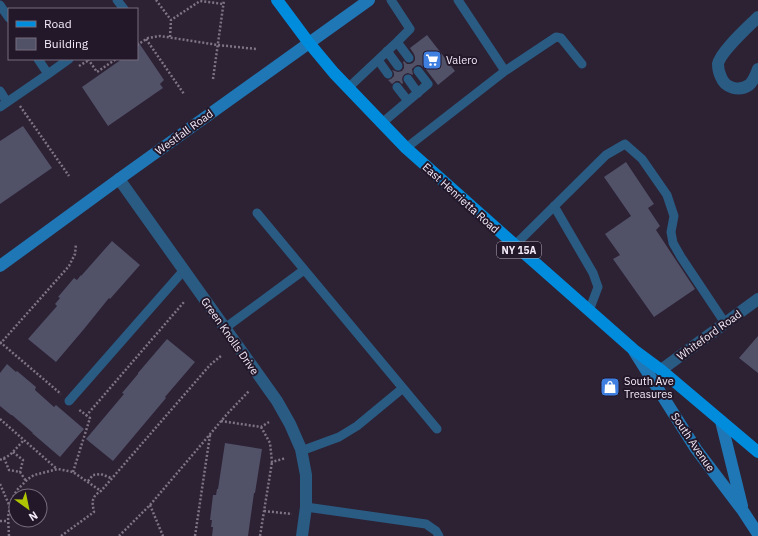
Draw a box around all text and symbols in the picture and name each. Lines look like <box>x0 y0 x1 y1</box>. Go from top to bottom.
legend <box>8 8 138 60</box>
text: Road <box>44 16 72 31</box>
text: Building <box>44 36 89 51</box>
supermarket icon: Valero <box>421 49 443 71</box>
place label: Valero <box>446 53 477 67</box>
street label: Westfall Road <box>152 106 216 158</box>
street label: East Henrietta Road <box>420 160 502 236</box>
road number: NY 15A <box>497 242 541 258</box>
street label: Green Knolls Drive <box>198 295 262 377</box>
street label: Whiteford Road <box>674 307 744 363</box>
place label: South Ave Treasures <box>624 374 674 401</box>
shop icon: South Ave Treasures <box>599 376 621 398</box>
street label: South Avenue <box>668 410 718 474</box>
north arrow <box>8 488 48 528</box>
text: N <box>26 508 41 524</box>

